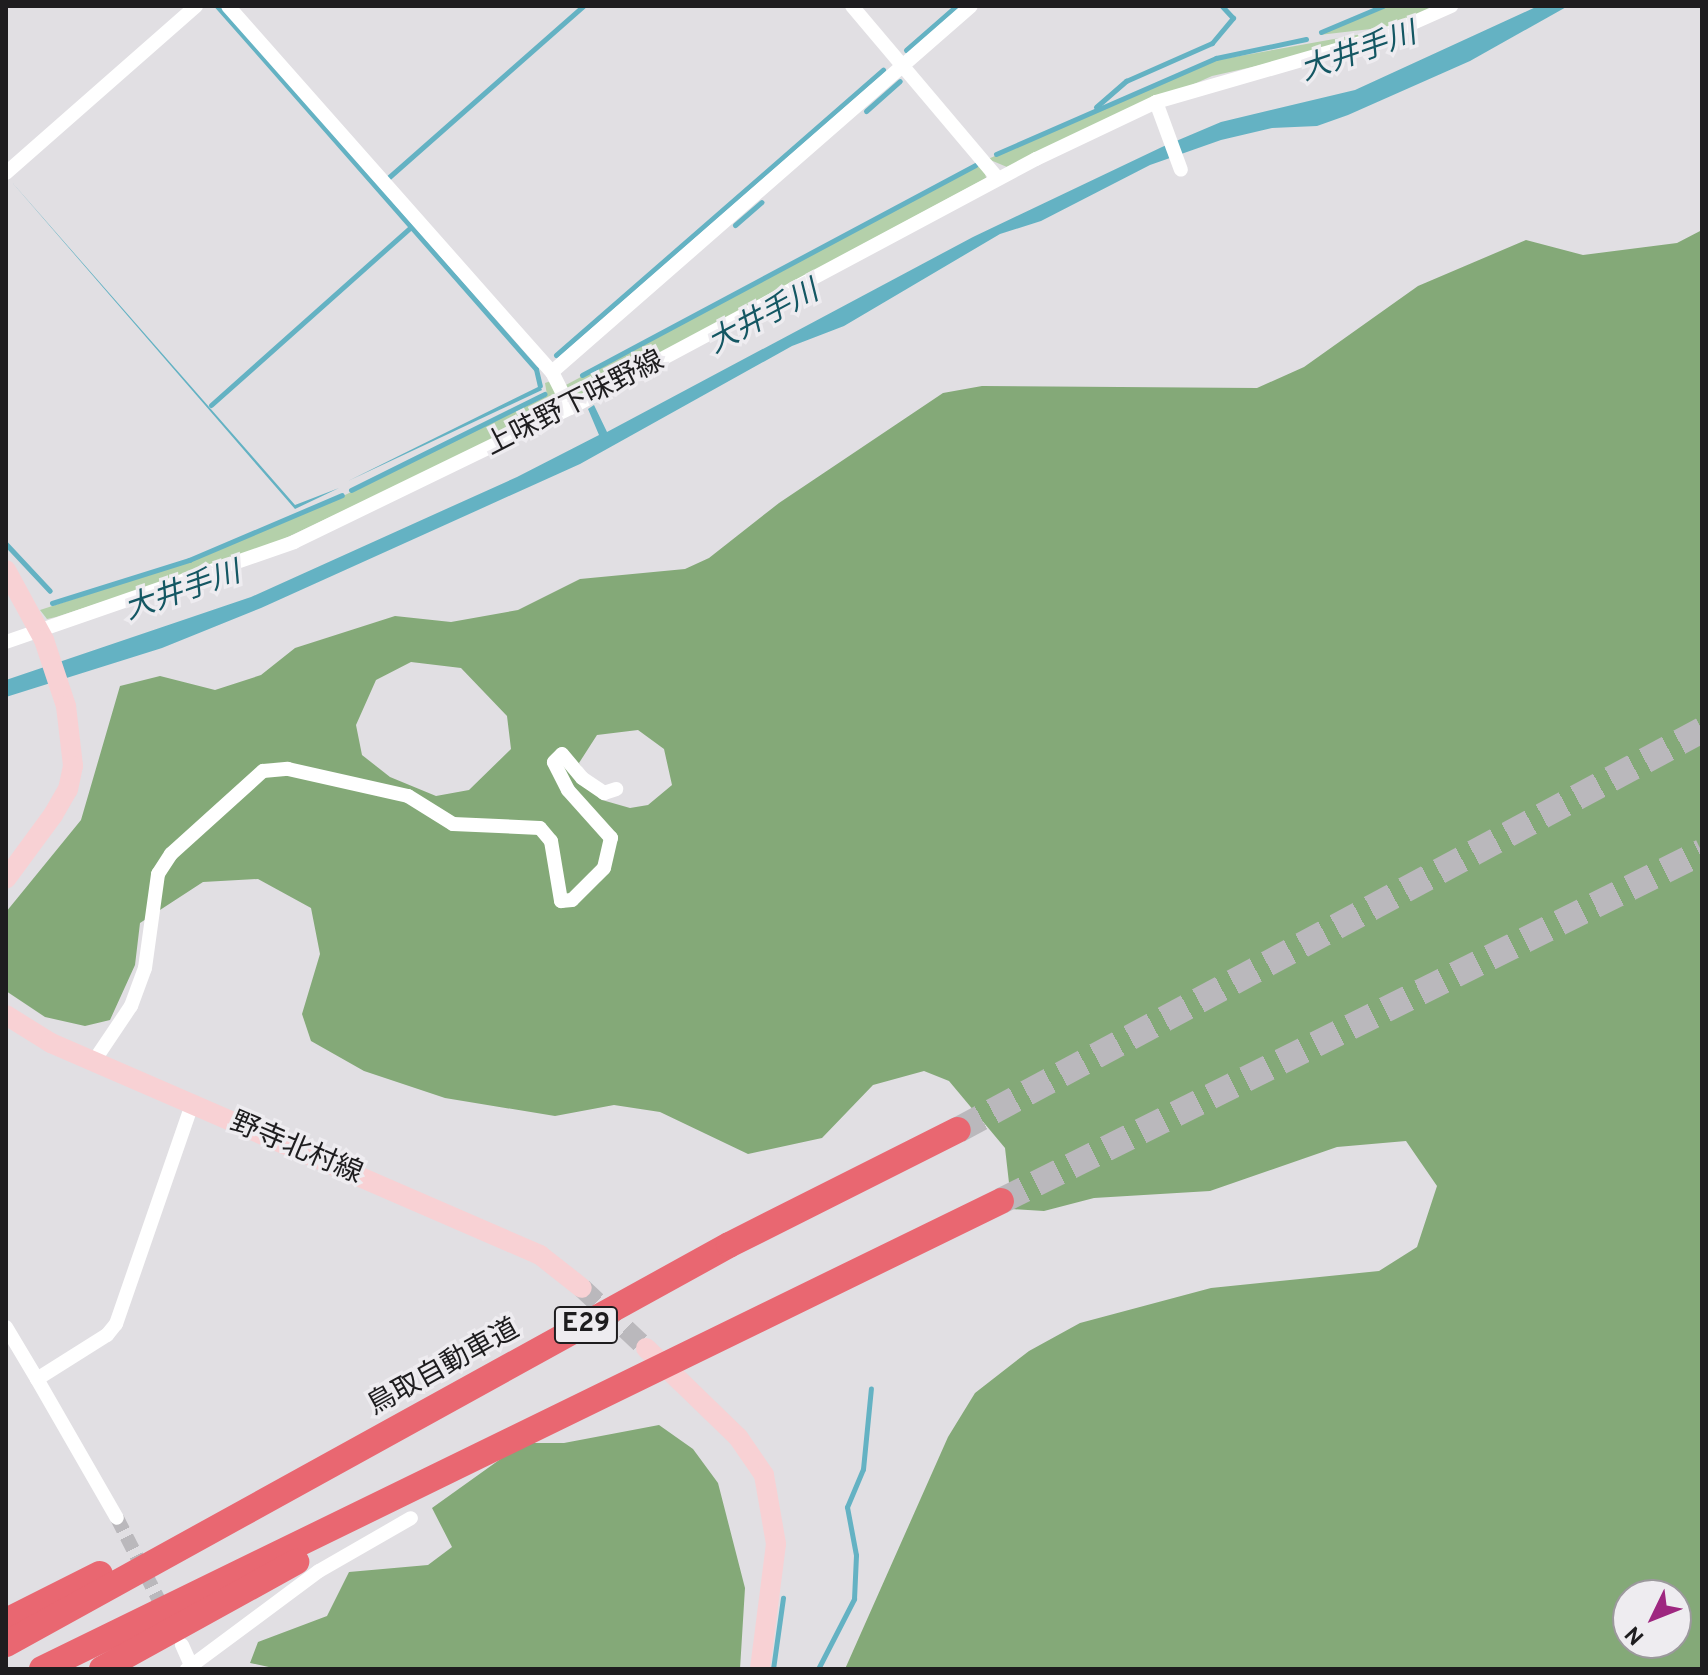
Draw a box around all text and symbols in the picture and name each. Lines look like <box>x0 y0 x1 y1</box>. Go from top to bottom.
water label: 大井手川 <box>1296 17 1422 91</box>
water label: 大井手川 <box>703 275 825 363</box>
street label: 上味野下味野線 <box>480 345 670 463</box>
water label: 大井手川 <box>120 556 246 630</box>
street label: 野寺北村線 <box>225 1106 367 1192</box>
road number: E29 <box>552 1303 620 1347</box>
street label: 鳥取自動車道 <box>362 1313 526 1423</box>
north arrow <box>1612 1579 1692 1659</box>
text: N <box>1620 1619 1651 1649</box>

